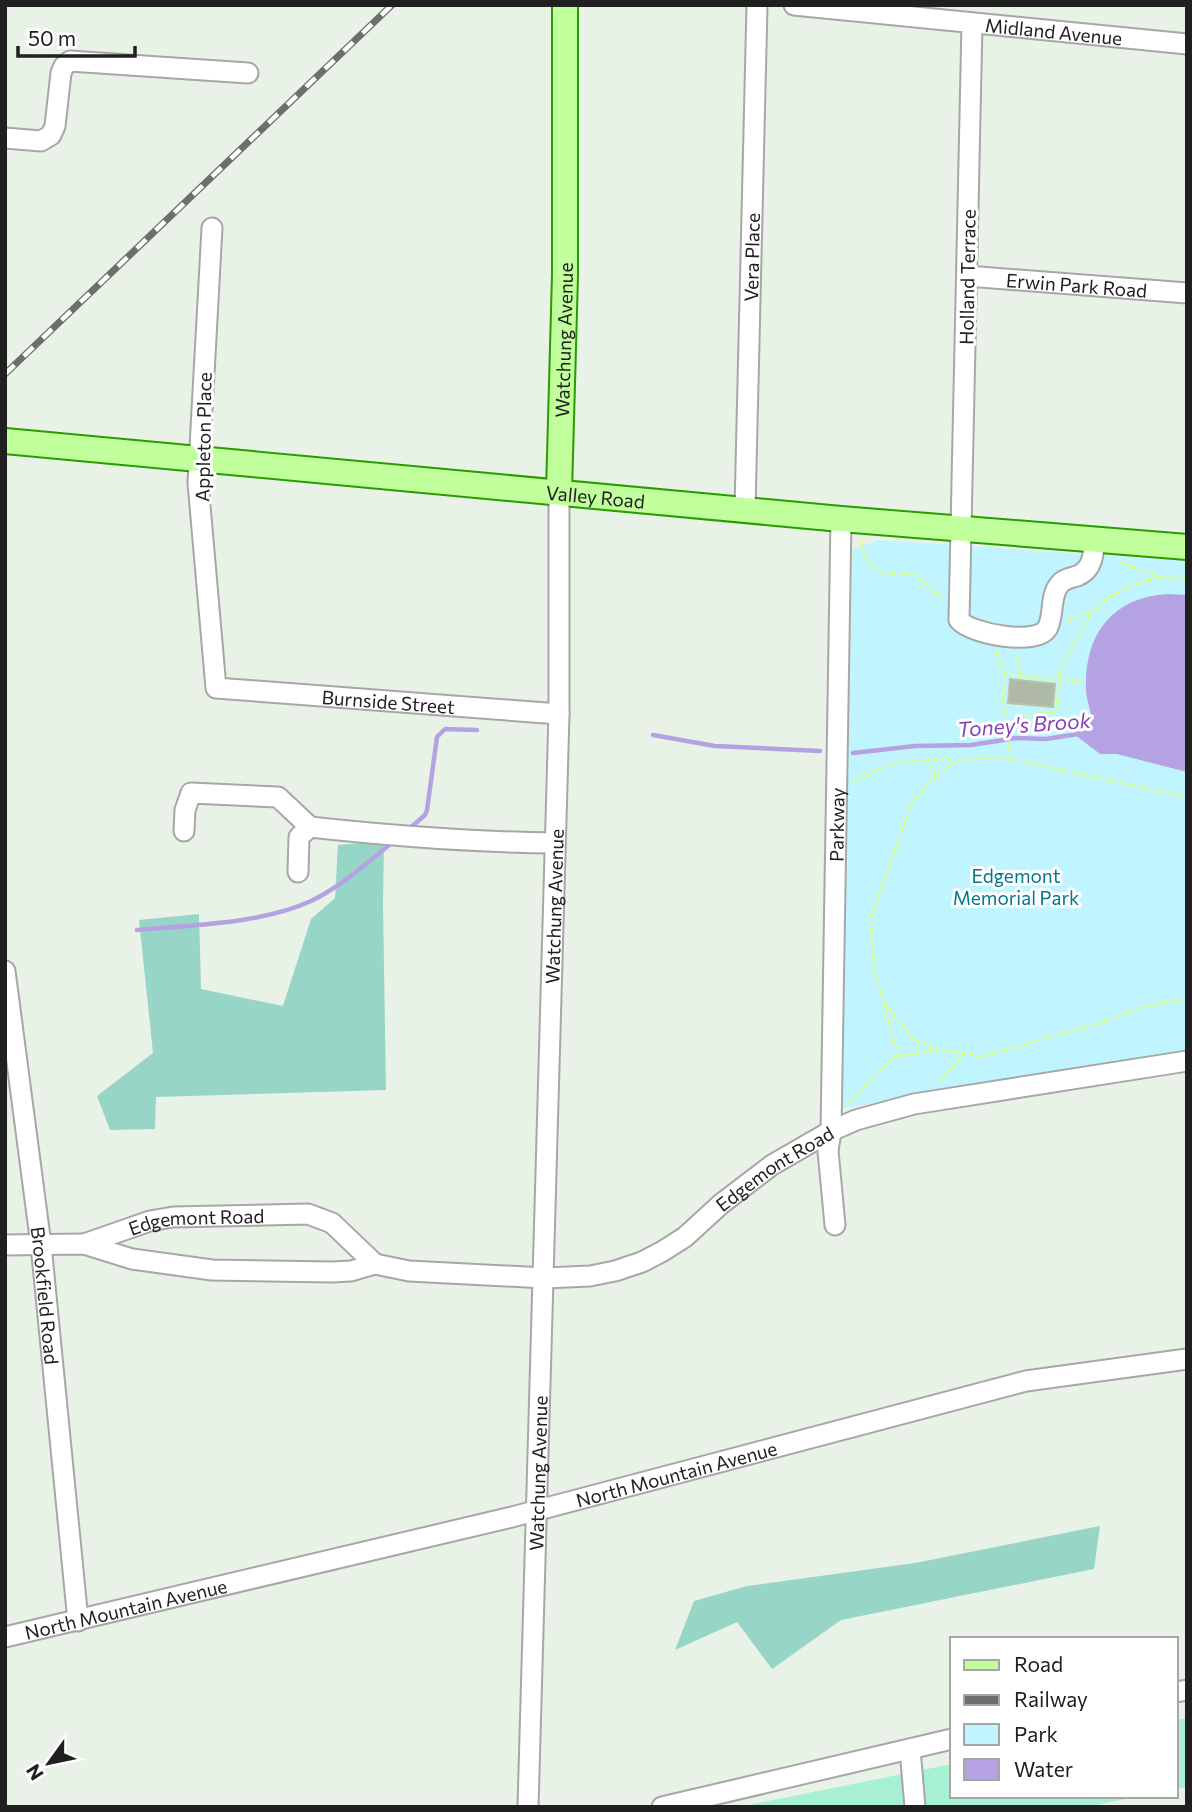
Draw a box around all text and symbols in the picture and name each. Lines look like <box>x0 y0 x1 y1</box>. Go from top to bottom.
street label: Midland Avenue <box>984 13 1123 49</box>
scale bar <box>18 14 135 58</box>
text: 50 m <box>28 25 76 50</box>
street label: Holland Terrace <box>954 209 980 345</box>
street label: Vera Place <box>738 212 764 302</box>
street label: Watchung Avenue <box>550 263 577 418</box>
street label: Erwin Park Road <box>1005 268 1148 301</box>
street label: Appleton Place <box>190 372 216 502</box>
street label: Valley Road <box>545 480 646 512</box>
street label: Burnside Street <box>321 685 456 718</box>
water label: Toney's Brook <box>956 707 1092 741</box>
street label: Parkway <box>824 787 848 862</box>
street label: Watchung Avenue <box>540 828 567 984</box>
park label: Edgemont Memorial Park <box>953 864 1079 909</box>
street label: Edgemont Road <box>711 1121 837 1216</box>
street label: Edgemont Road <box>125 1203 265 1239</box>
street label: Brookfield Road <box>27 1225 64 1366</box>
street label: Watchung Avenue <box>524 1395 551 1551</box>
street label: North Mountain Avenue <box>573 1436 779 1511</box>
street label: North Mountain Avenue <box>22 1573 229 1643</box>
legend <box>950 1637 1178 1798</box>
text: Road <box>1014 1651 1063 1676</box>
text: Railway <box>1014 1686 1088 1711</box>
text: Park <box>1014 1721 1058 1746</box>
north arrow <box>14 1728 84 1798</box>
text: Water <box>1014 1756 1073 1781</box>
text: N <box>21 1760 48 1785</box>

